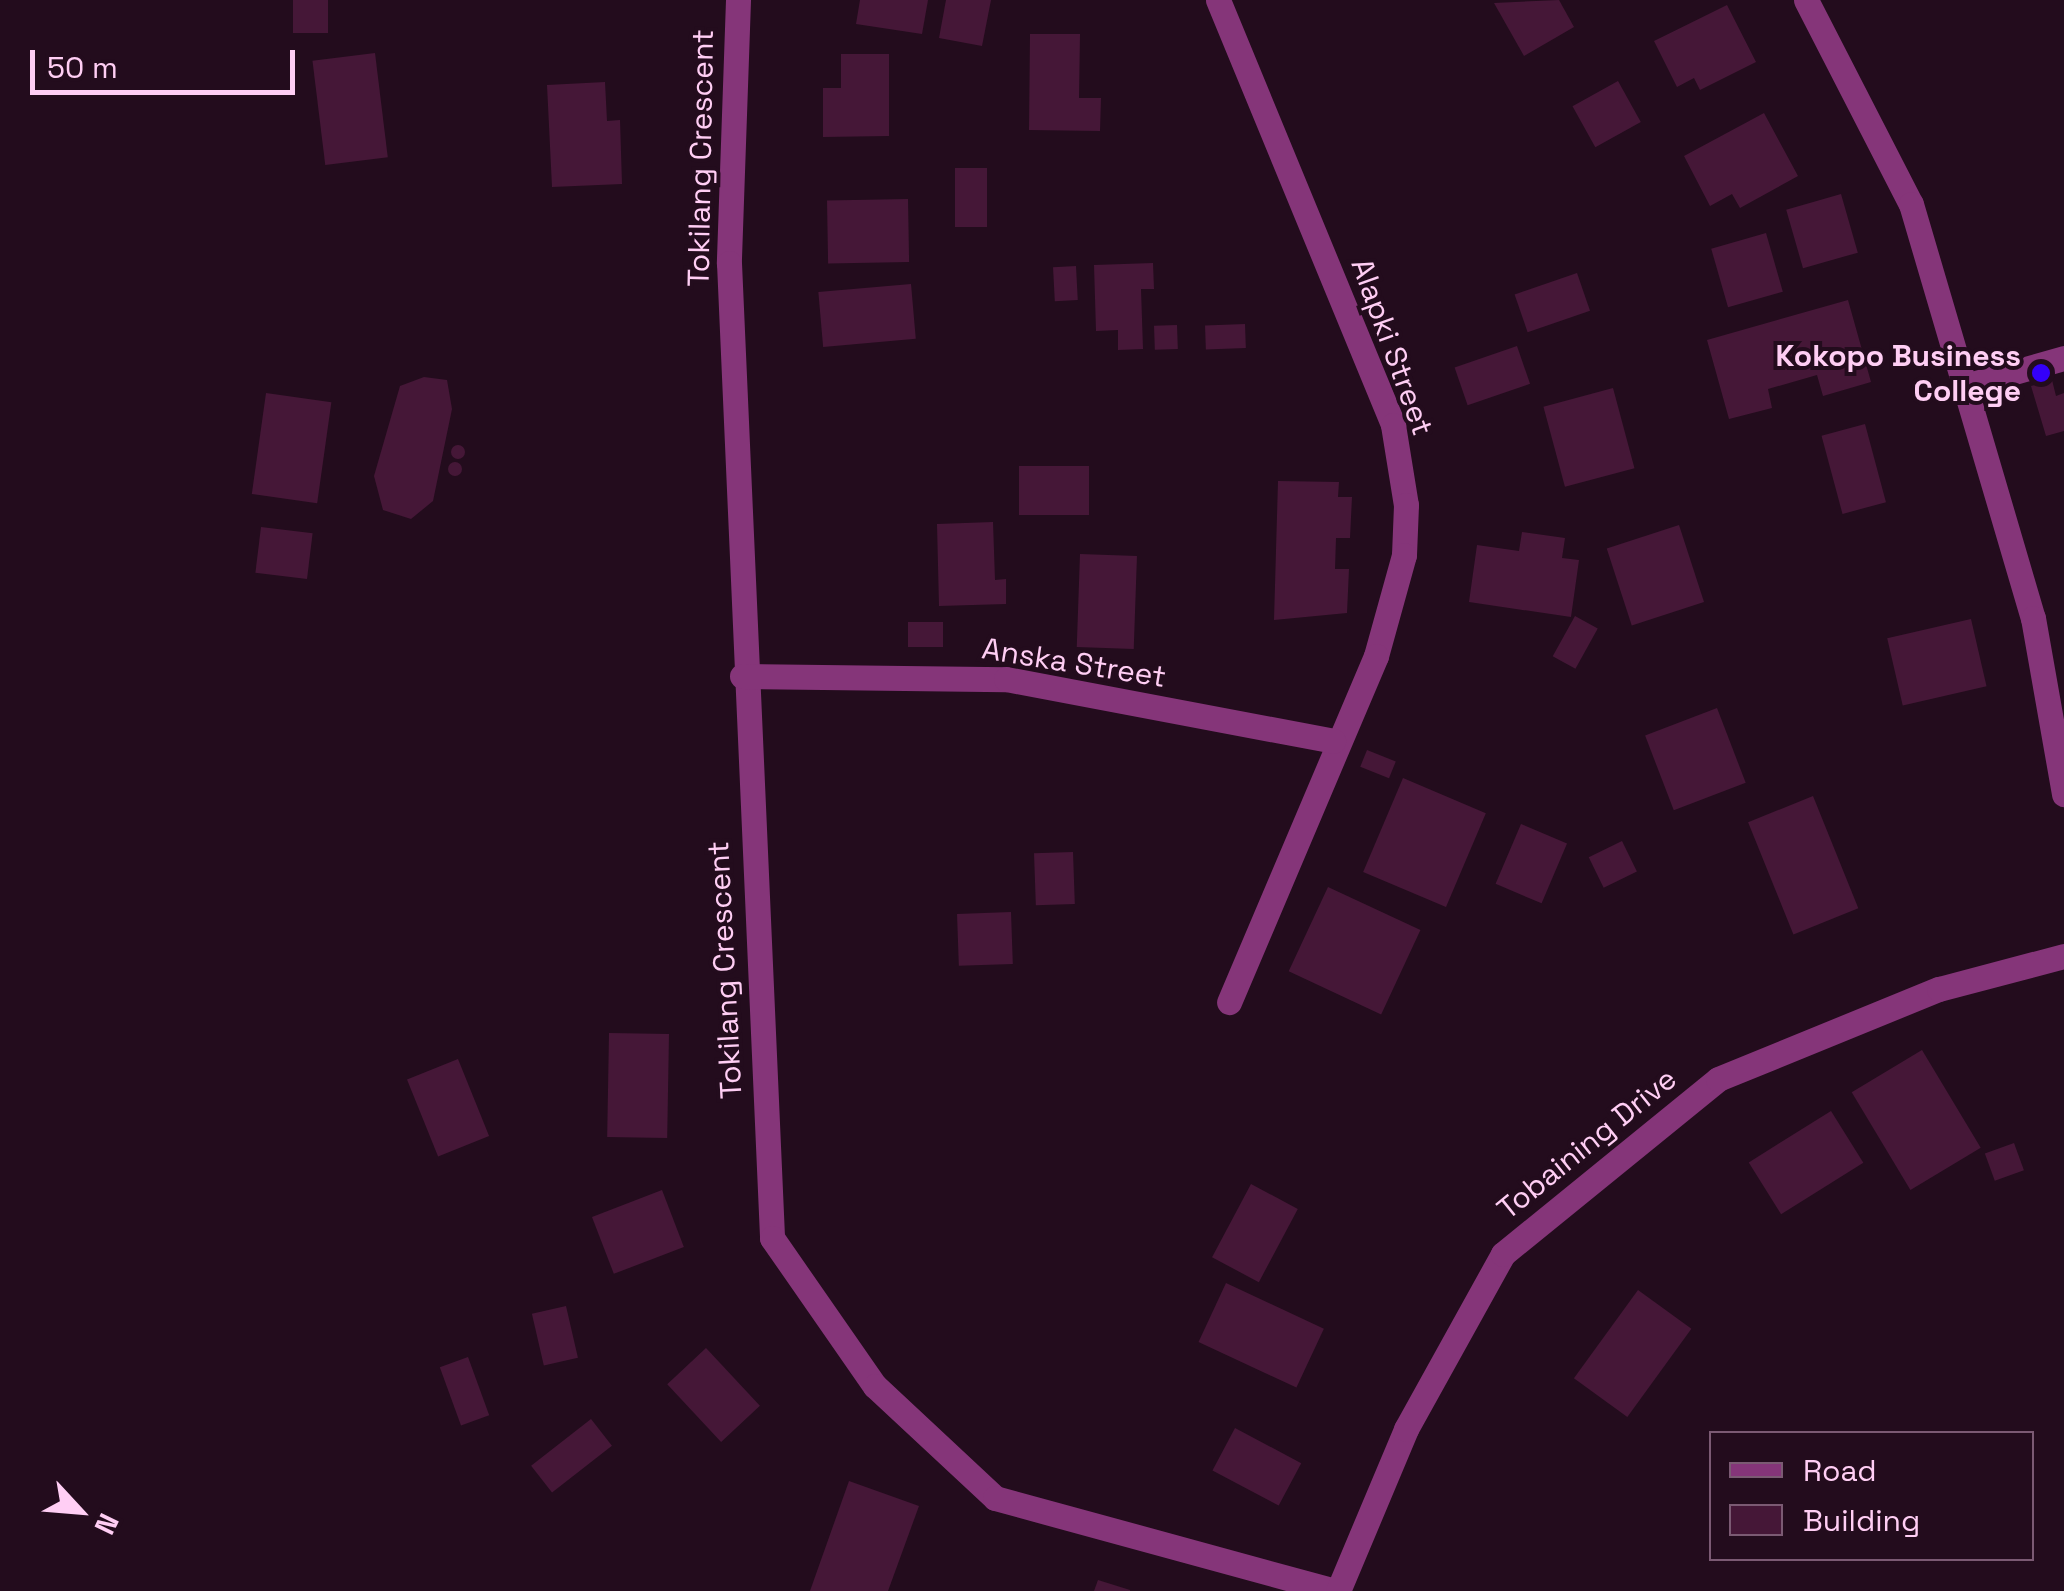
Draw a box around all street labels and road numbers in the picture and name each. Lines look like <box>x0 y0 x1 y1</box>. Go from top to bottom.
street label: Tokilang Crescent <box>681 29 721 287</box>
street label: Alapki Street <box>1343 254 1441 440</box>
street label: Anska Street <box>980 631 1168 695</box>
street label: Tokilang Crescent <box>700 840 750 1100</box>
street label: Tobaining Drive <box>1490 1061 1684 1227</box>

